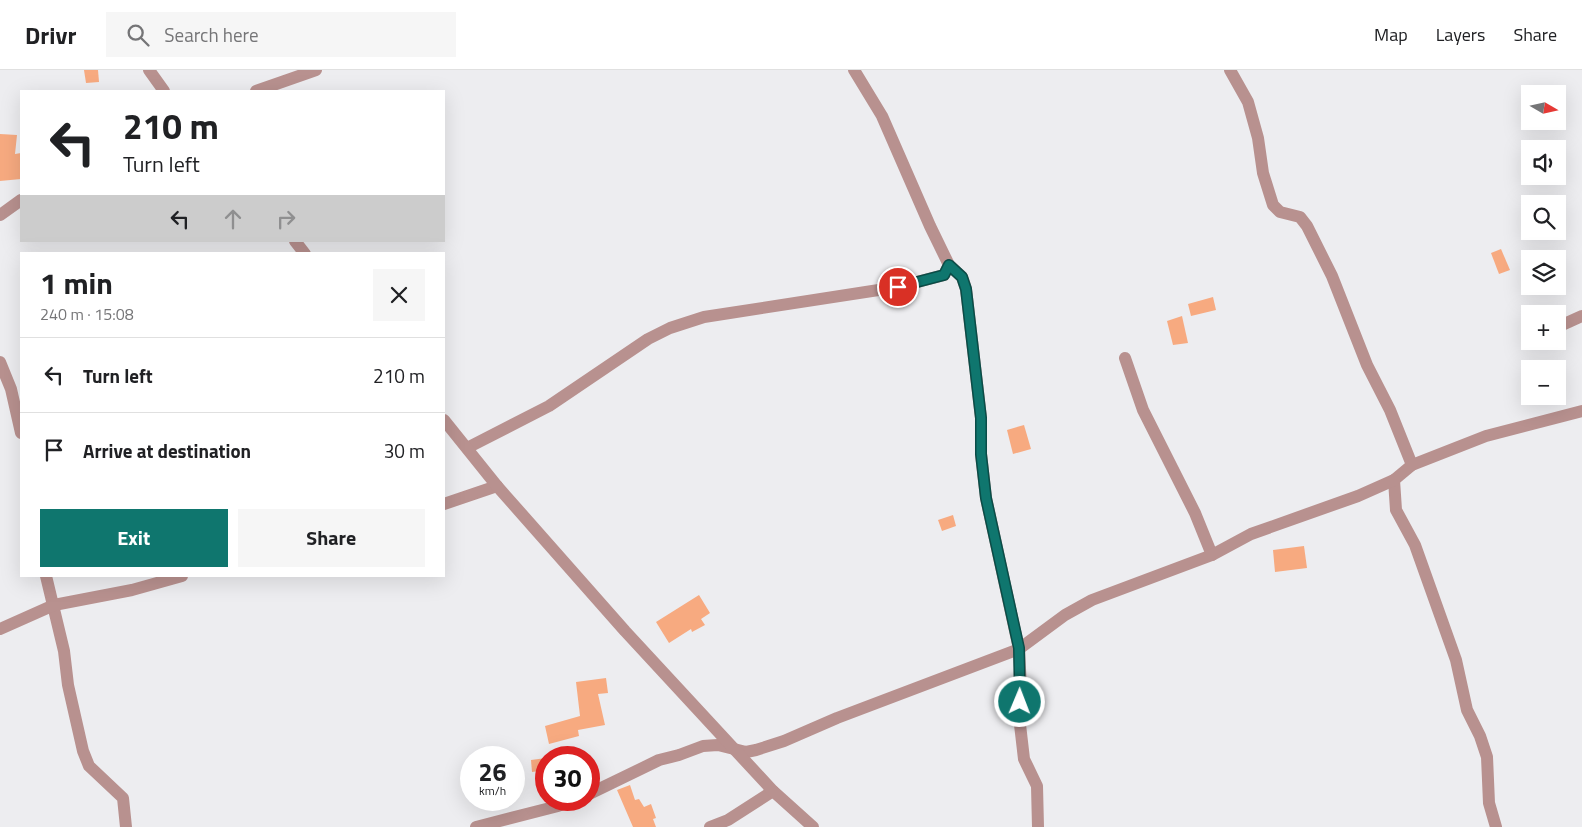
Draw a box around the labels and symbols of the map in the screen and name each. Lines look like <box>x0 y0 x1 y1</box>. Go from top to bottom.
north arrow <box>1521 85 1566 130</box>
pin <box>877 266 919 308</box>
position arrow <box>993 675 1045 727</box>
speed limit sign: 30 <box>535 746 600 811</box>

